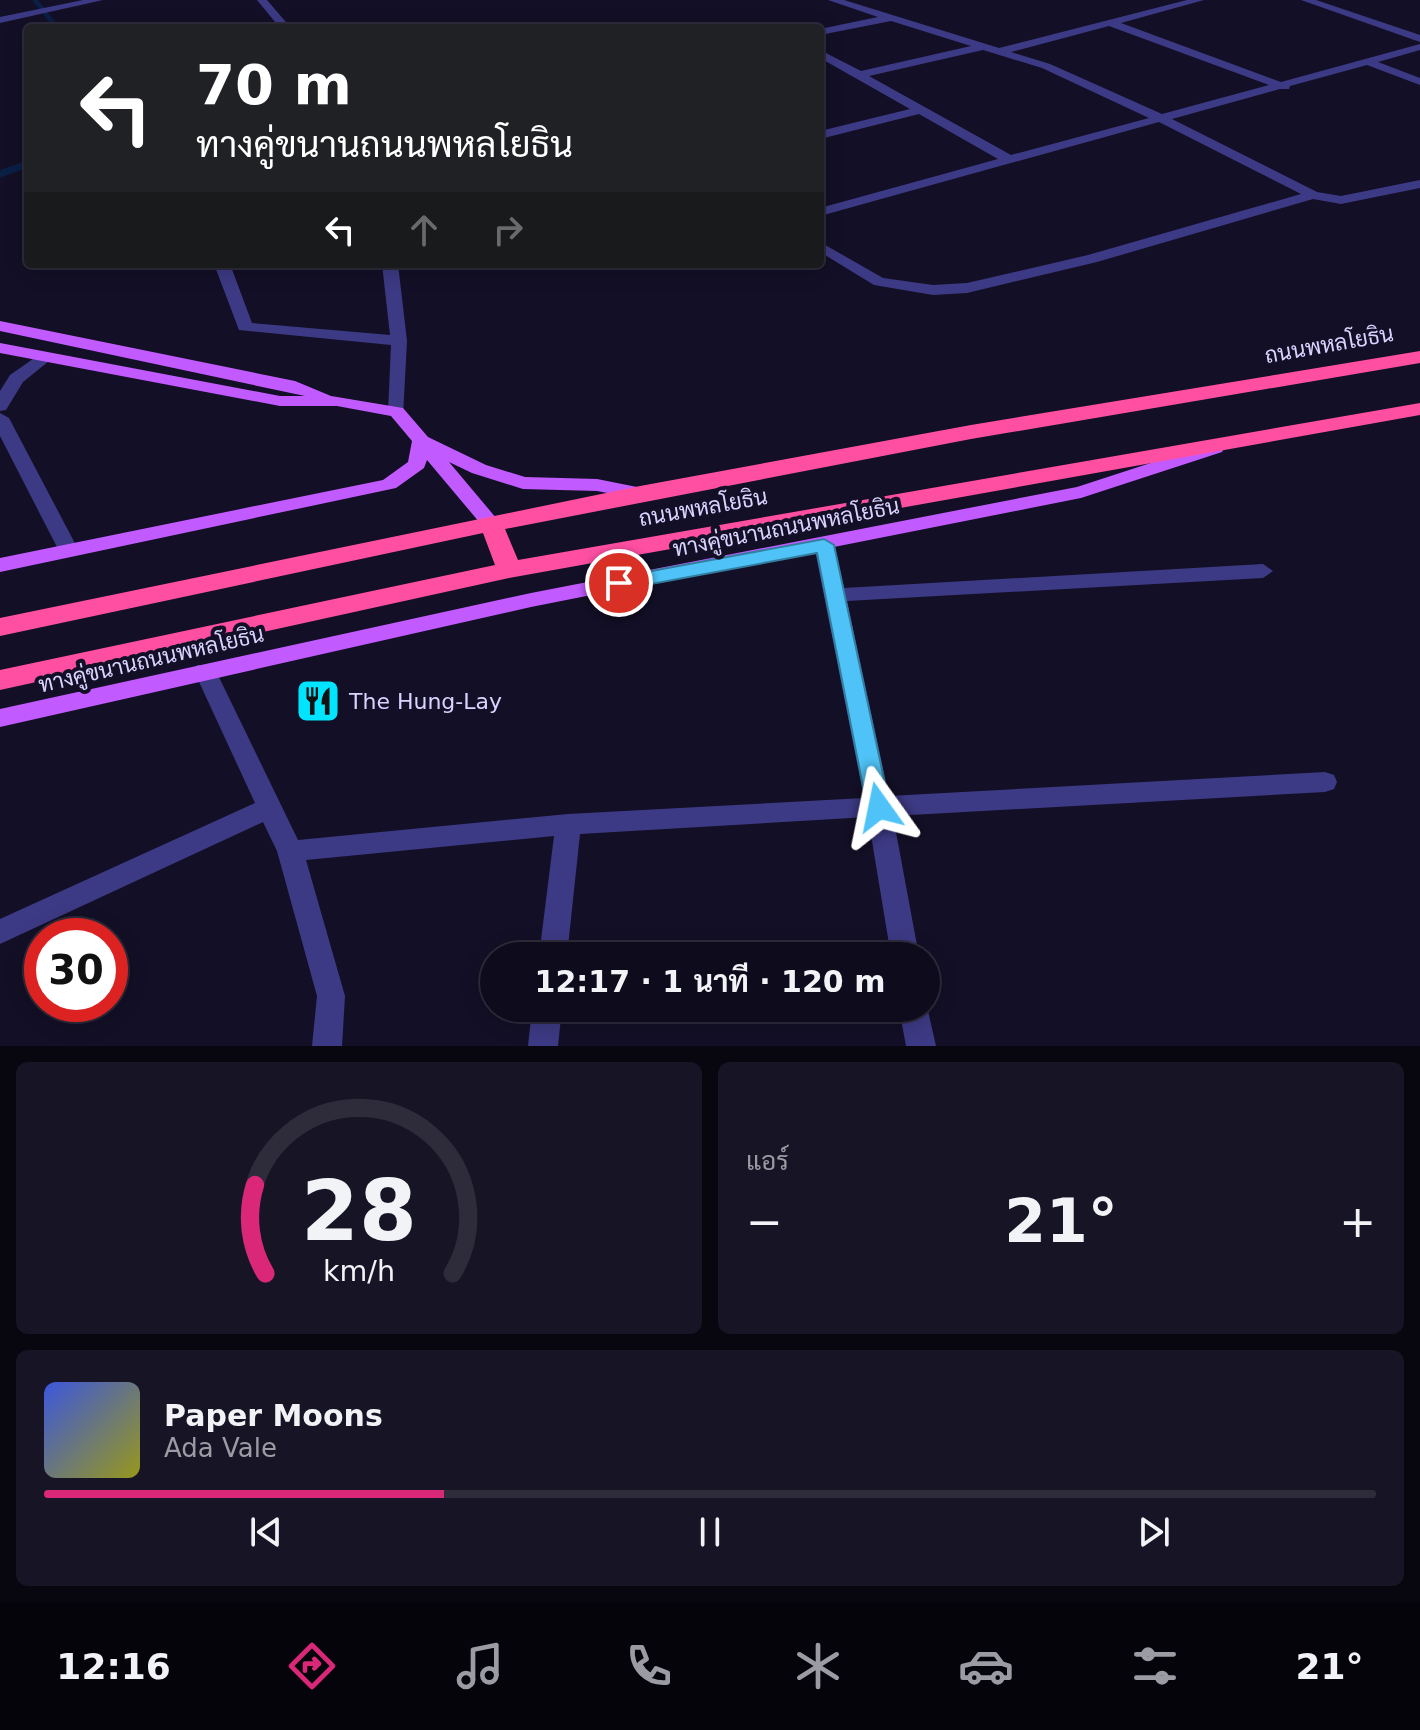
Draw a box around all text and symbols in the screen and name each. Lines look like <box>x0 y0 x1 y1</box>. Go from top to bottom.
text: 70 m <box>196 52 352 117</box>
icon: left <box>64 56 168 160</box>
text: ทางคู่ขนานถนนพหลโยธิน <box>196 124 573 165</box>
icon: left <box>318 208 362 252</box>
icon: ahead <box>402 208 446 252</box>
icon: right <box>486 208 530 252</box>
street label: ถนนพหลโยธิน <box>1262 319 1395 368</box>
street label: ถนนพหลโยธิน <box>636 482 769 531</box>
street label: ทางคู่ขนานถนนพหลโยธิน <box>670 491 902 565</box>
pin <box>585 549 653 617</box>
icon: arrive <box>597 561 641 605</box>
street label: ทางคู่ขนานถนนพหลโยธิน <box>36 619 267 701</box>
restaurant icon: The Hung-Lay <box>294 677 342 725</box>
place label: The Hung-Lay <box>348 689 502 714</box>
position arrow <box>837 765 921 849</box>
speed limit sign: 30 <box>24 918 128 1022</box>
text: 12:17 · 1 นาที · 120 m <box>535 964 885 999</box>
text: แอร์ <box>746 1146 789 1176</box>
text: 28 <box>301 1163 417 1260</box>
text: 21° <box>1004 1186 1118 1256</box>
text: − <box>746 1196 783 1247</box>
text: + <box>1339 1196 1376 1247</box>
text: km/h <box>323 1254 395 1288</box>
text: Paper Moons <box>164 1398 383 1433</box>
text: Ada Vale <box>164 1433 277 1463</box>
icon: previous <box>244 1510 288 1554</box>
icon: pause <box>688 1510 732 1554</box>
icon: next <box>1132 1510 1176 1554</box>
icon: directions <box>284 1638 340 1694</box>
icon: music <box>452 1638 508 1694</box>
icon: phone <box>621 1638 677 1694</box>
icon: climate <box>790 1638 846 1694</box>
icon: car <box>958 1638 1014 1694</box>
icon: filters <box>1127 1638 1183 1694</box>
text: 12:16 <box>56 1646 171 1687</box>
text: 21° <box>1296 1646 1364 1687</box>

